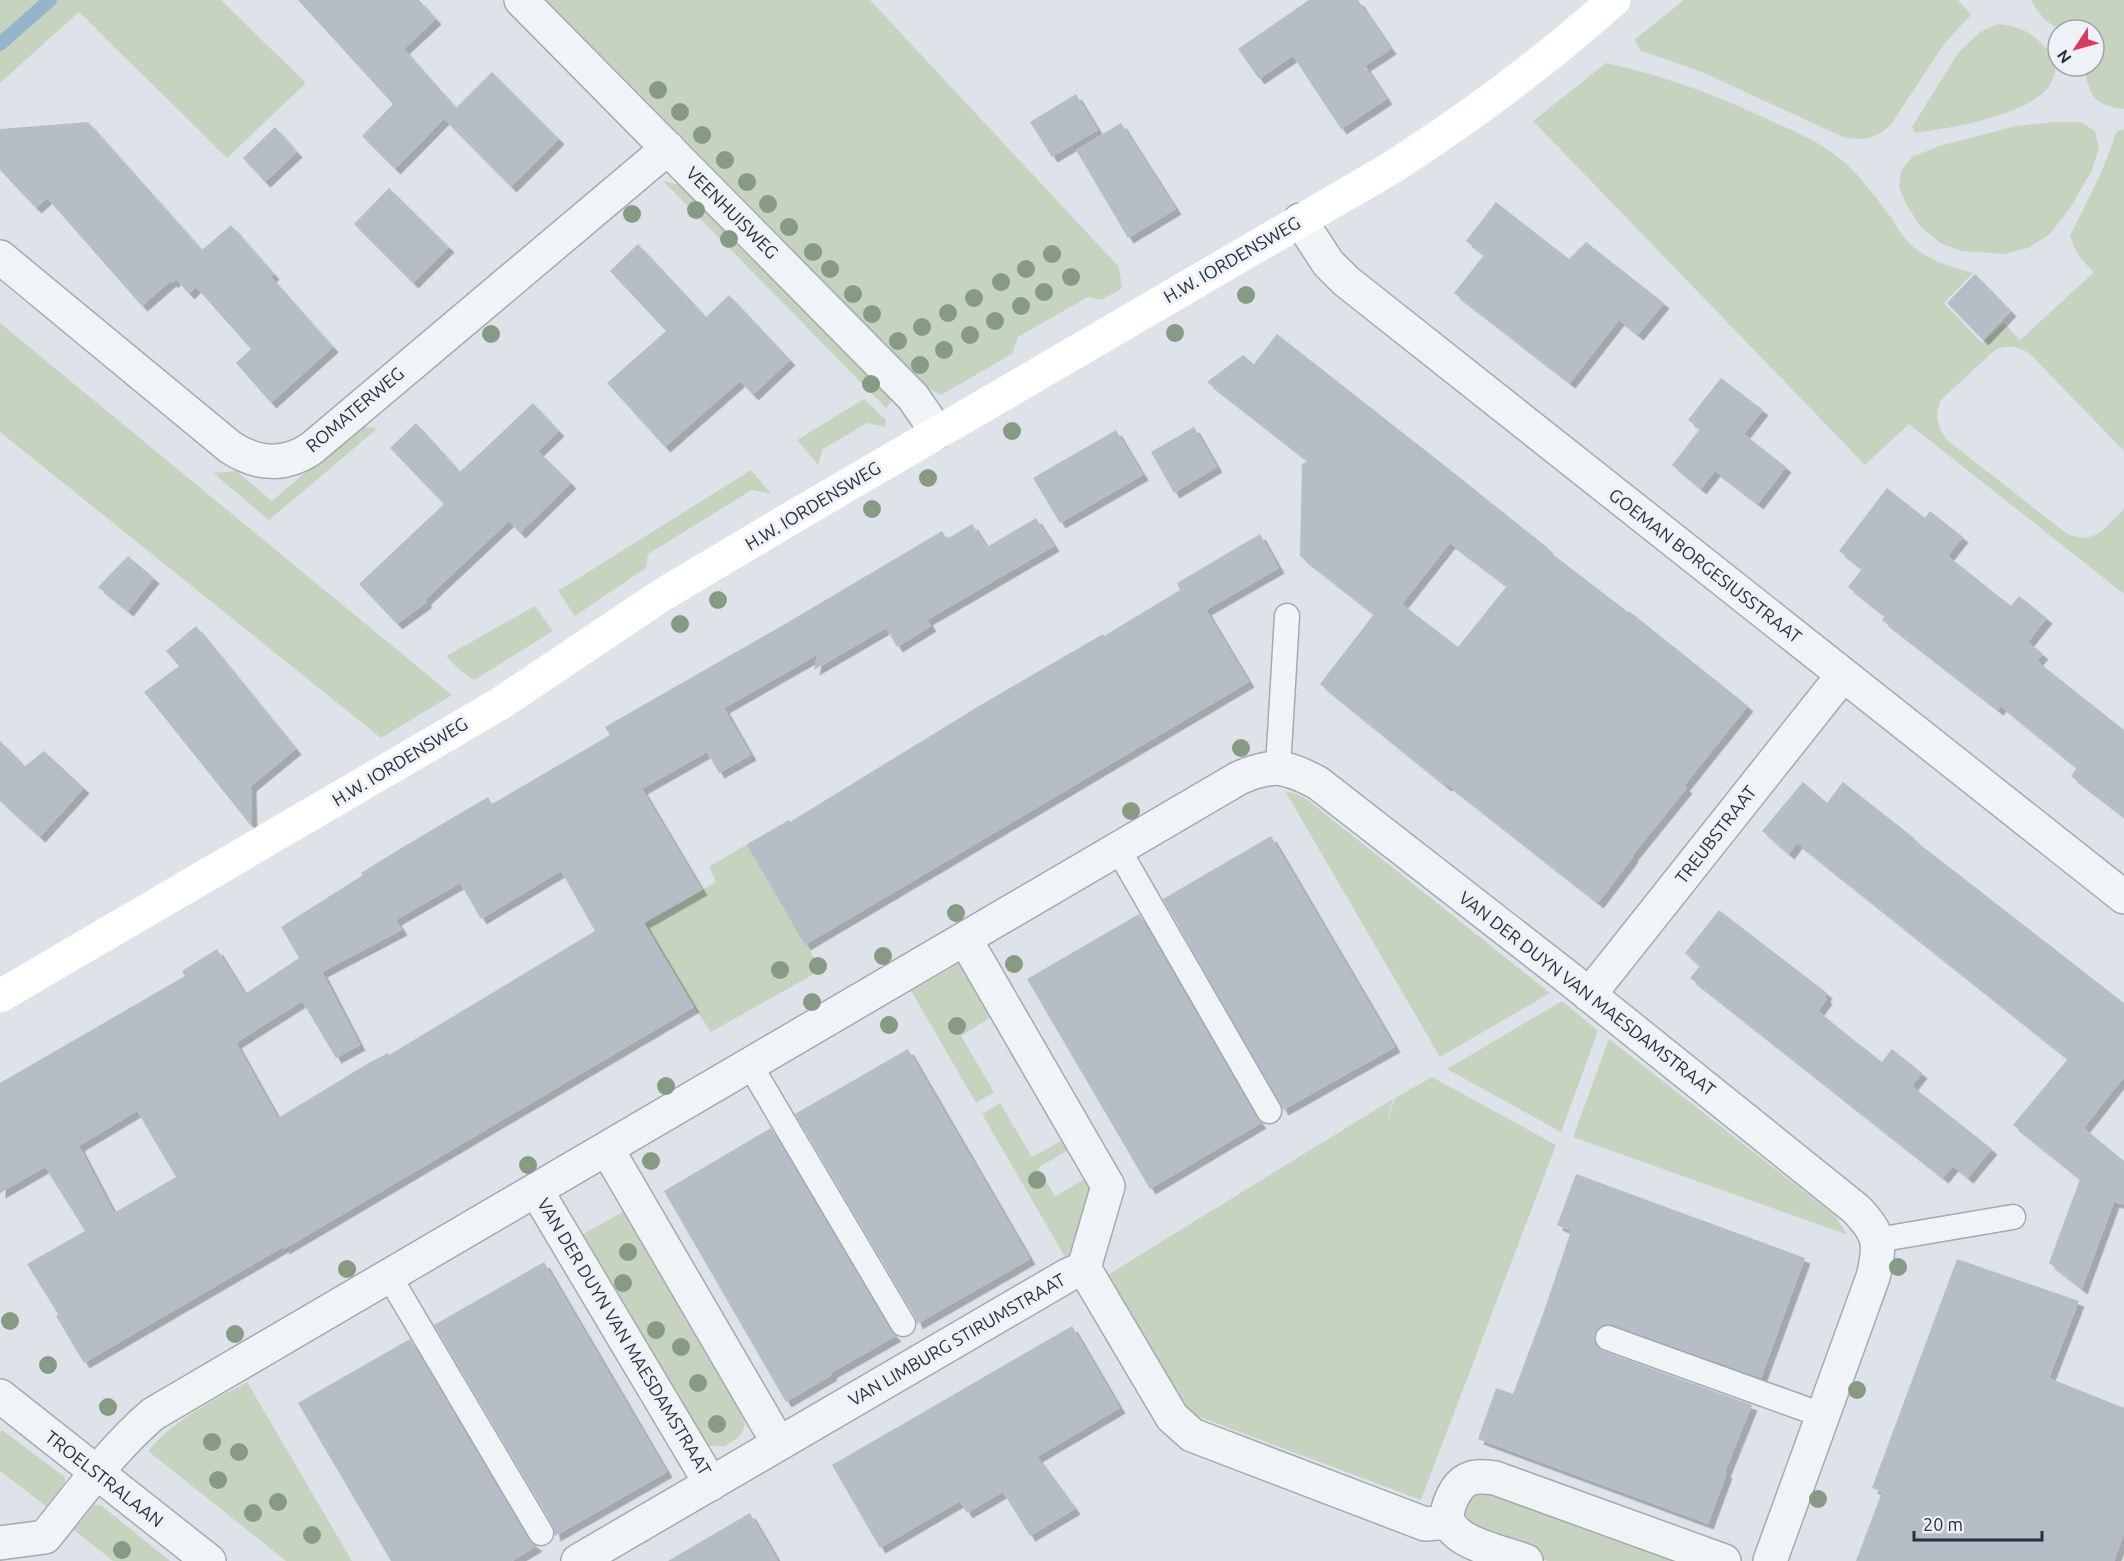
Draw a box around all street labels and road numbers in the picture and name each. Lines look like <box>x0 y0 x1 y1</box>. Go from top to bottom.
street label: VEENHUISWEG <box>683 162 783 262</box>
street label: H.W. IORDENSWEG <box>1160 212 1303 306</box>
street label: ROMATERWEG <box>301 363 407 456</box>
street label: H.W. IORDENSWEG <box>741 457 884 553</box>
street label: GOEMAN BORGESIUSSTRAAT <box>1605 484 1806 647</box>
street label: H.W. IORDENSWEG <box>328 713 471 809</box>
street label: TREUBSTRAAT <box>1671 781 1760 887</box>
street label: VAN DER DUYN VAN MAESDAMSTRAAT <box>1455 887 1720 1100</box>
street label: VAN DER DUYN VAN MAESDAMSTRAAT <box>534 1194 716 1479</box>
street label: VAN LIMBURG STIRUMSTRAAT <box>845 1269 1068 1409</box>
street label: TROELSTRALAAN <box>42 1426 168 1530</box>

